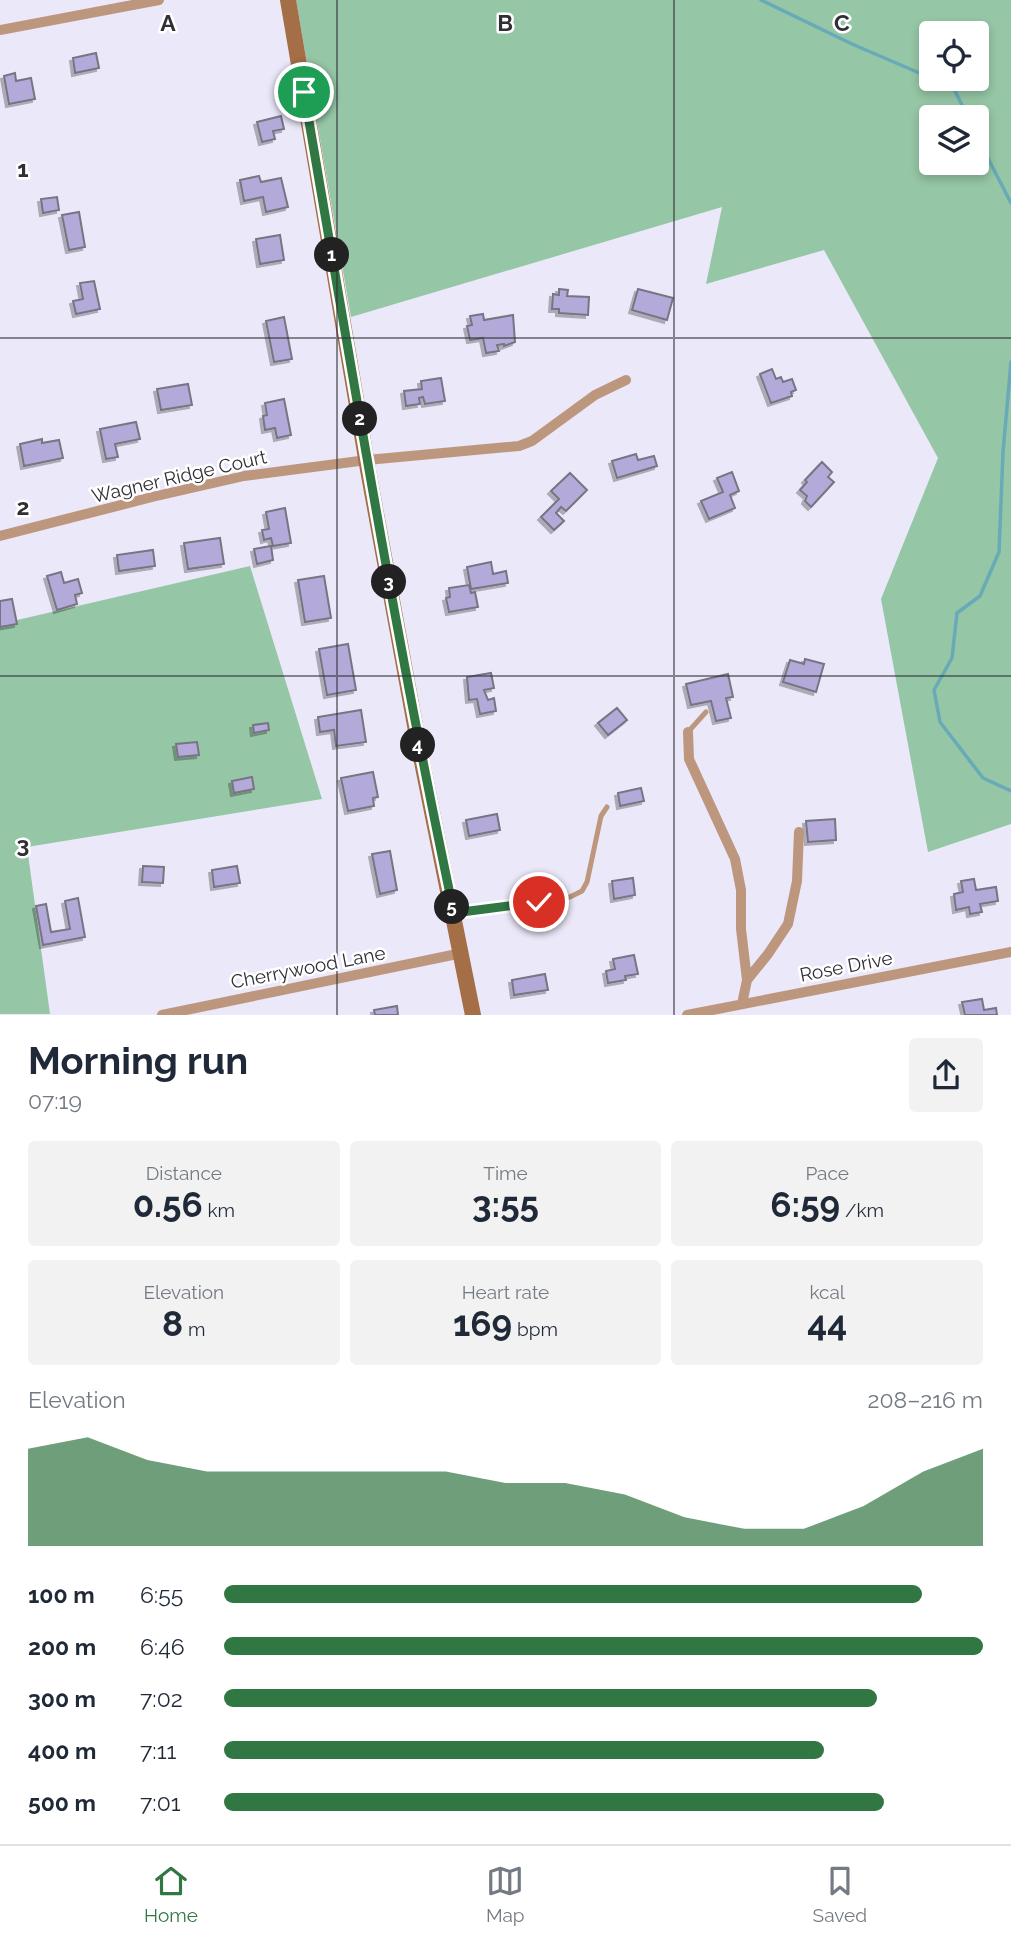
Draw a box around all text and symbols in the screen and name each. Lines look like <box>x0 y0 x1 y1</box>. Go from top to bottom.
text: A <box>160 9 176 36</box>
text: B <box>497 9 513 36</box>
text: C <box>834 9 850 36</box>
map controls <box>919 21 989 175</box>
button: locate <box>919 21 989 91</box>
pin <box>274 62 334 122</box>
icon: arrive <box>285 73 323 111</box>
button: layers <box>919 105 989 175</box>
text: 1 <box>17 155 29 182</box>
pin: 1 <box>314 238 350 272</box>
text: 1 <box>327 243 336 265</box>
pin: 2 <box>342 402 378 436</box>
text: 2 <box>354 407 365 429</box>
street label: Wagner Ridge Court <box>89 445 269 507</box>
text: 2 <box>17 493 29 520</box>
pin: 3 <box>372 564 406 600</box>
text: 3 <box>383 570 394 592</box>
pin: 4 <box>400 728 436 762</box>
text: 4 <box>412 733 423 755</box>
text: 3 <box>17 831 29 858</box>
pin <box>509 872 569 932</box>
icon: check <box>520 883 558 921</box>
pin: 5 <box>434 890 470 925</box>
text: 5 <box>446 895 457 917</box>
street label: Cherrywood Lane <box>229 941 387 993</box>
street label: Rose Drive <box>798 946 894 986</box>
text: Morning run <box>28 1038 248 1083</box>
button: share <box>909 1038 983 1112</box>
text: 07:19 <box>28 1087 82 1114</box>
text: Distance <box>146 1162 222 1184</box>
text: Time <box>483 1162 528 1184</box>
text: Pace <box>805 1162 849 1184</box>
text: 0.56 <box>133 1184 203 1225</box>
text: 3:55 <box>472 1184 539 1225</box>
text: 6:59 <box>770 1184 840 1225</box>
text: km <box>203 1199 235 1221</box>
text: /km <box>840 1199 884 1221</box>
text: Elevation <box>143 1281 224 1303</box>
text: Heart rate <box>462 1281 549 1303</box>
text: kcal <box>809 1281 845 1303</box>
text: 8 <box>162 1303 183 1344</box>
text: 169 <box>453 1303 512 1344</box>
text: 44 <box>807 1303 847 1344</box>
text: m <box>183 1318 206 1340</box>
text: bpm <box>512 1318 558 1340</box>
text: Elevation <box>28 1386 126 1413</box>
text: 208–216 m <box>868 1386 983 1413</box>
text: 100 m <box>28 1581 95 1608</box>
text: 6:55 <box>140 1581 183 1608</box>
text: 200 m <box>28 1633 96 1660</box>
text: 6:46 <box>140 1633 185 1660</box>
text: 300 m <box>28 1685 96 1712</box>
text: 7:02 <box>140 1685 183 1712</box>
text: 400 m <box>28 1737 96 1764</box>
text: 7:11 <box>140 1737 176 1764</box>
text: 500 m <box>28 1789 96 1816</box>
text: 7:01 <box>140 1789 181 1816</box>
tab: Home <box>144 1862 198 1926</box>
tab: Map <box>486 1862 525 1926</box>
tab: Saved <box>813 1862 867 1926</box>

